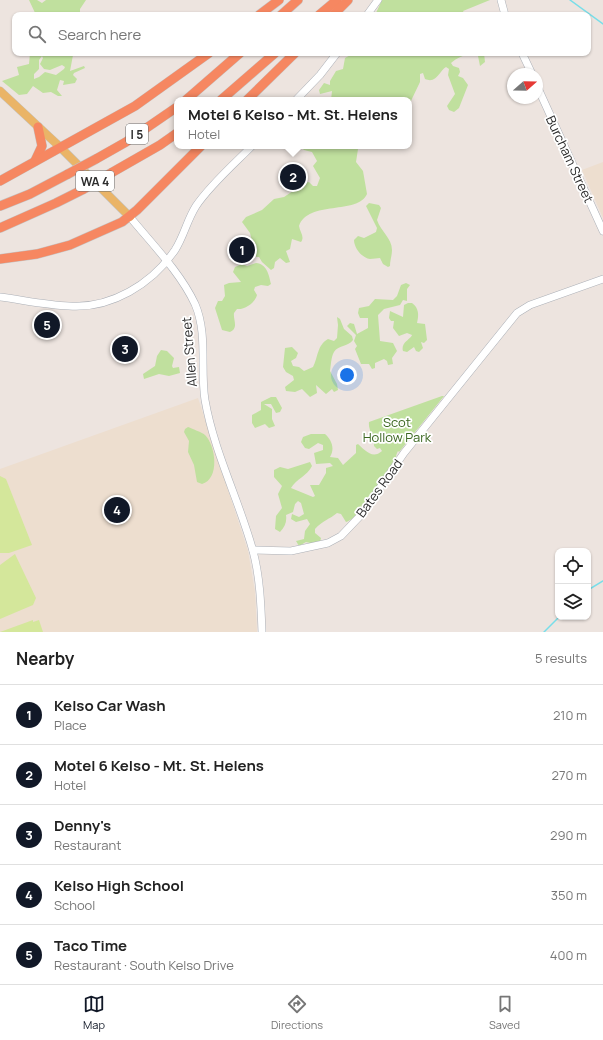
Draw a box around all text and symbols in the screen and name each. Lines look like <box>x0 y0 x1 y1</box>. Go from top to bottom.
search box <box>12 12 591 56</box>
icon: search <box>26 23 48 45</box>
text: Search here <box>58 24 141 45</box>
north arrow <box>507 68 543 104</box>
popup <box>174 97 412 149</box>
text: Motel 6 Kelso - Mt. St. Helens <box>188 104 398 125</box>
street label: Burcham Street <box>542 113 598 205</box>
road number: I 5 <box>126 124 148 144</box>
text: Hotel <box>188 125 220 143</box>
pin: 2 <box>280 162 306 192</box>
road number: WA 4 <box>76 171 114 191</box>
pin: 1 <box>229 235 255 265</box>
pin: 5 <box>34 310 60 340</box>
street label: Allen Street <box>177 316 201 388</box>
pin: 3 <box>112 334 138 364</box>
your location <box>337 365 357 385</box>
park label: Scot Hollow Park <box>363 413 432 446</box>
street label: Bates Road <box>352 455 406 521</box>
pin: 4 <box>104 495 130 525</box>
map controls <box>555 548 591 620</box>
button: locate <box>555 548 591 584</box>
button: layers <box>555 584 591 620</box>
text: Nearby <box>16 647 74 670</box>
text: 5 results <box>535 649 587 667</box>
text: Kelso Car Wash <box>54 695 166 716</box>
text: 1 <box>26 706 32 724</box>
text: 210 m <box>553 706 587 724</box>
text: Place <box>54 716 87 734</box>
text: Motel 6 Kelso - Mt. St. Helens <box>54 755 264 776</box>
text: 2 <box>25 766 33 784</box>
text: 270 m <box>552 766 587 784</box>
text: Hotel <box>54 776 86 794</box>
text: Denny's <box>54 815 111 836</box>
text: 3 <box>25 826 33 844</box>
text: 290 m <box>550 826 587 844</box>
text: Restaurant <box>54 836 121 854</box>
text: Kelso High School <box>54 875 184 896</box>
text: 4 <box>25 886 33 904</box>
text: 350 m <box>551 886 587 904</box>
text: School <box>54 896 95 914</box>
text: Taco Time <box>54 935 127 956</box>
text: 5 <box>25 946 33 964</box>
text: 400 m <box>550 946 587 964</box>
text: Restaurant · South Kelso Drive <box>54 956 234 974</box>
tab: Map <box>83 993 105 1032</box>
tab: Directions <box>271 993 323 1032</box>
tab: Saved <box>489 993 520 1032</box>

